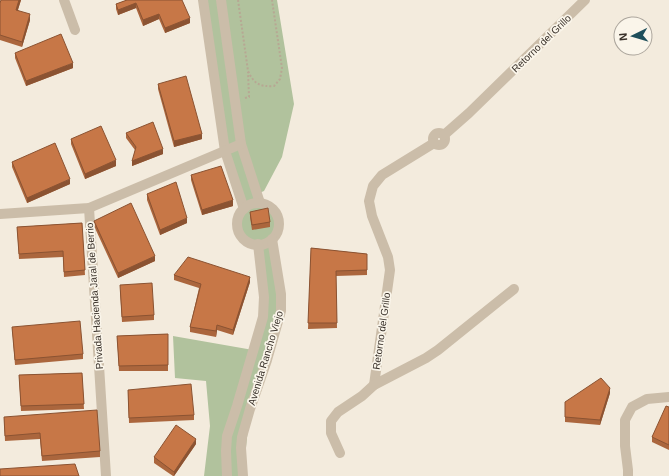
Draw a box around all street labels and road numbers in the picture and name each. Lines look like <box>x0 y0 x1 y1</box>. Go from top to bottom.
street label: Retorno del Grillo <box>510 12 573 74</box>
street label: Privada Hacienda Jaral de Berrio <box>84 222 105 370</box>
street label: Retorno del Grillo <box>371 291 392 370</box>
street label: Avenida Rancho Viejo <box>246 309 285 407</box>

